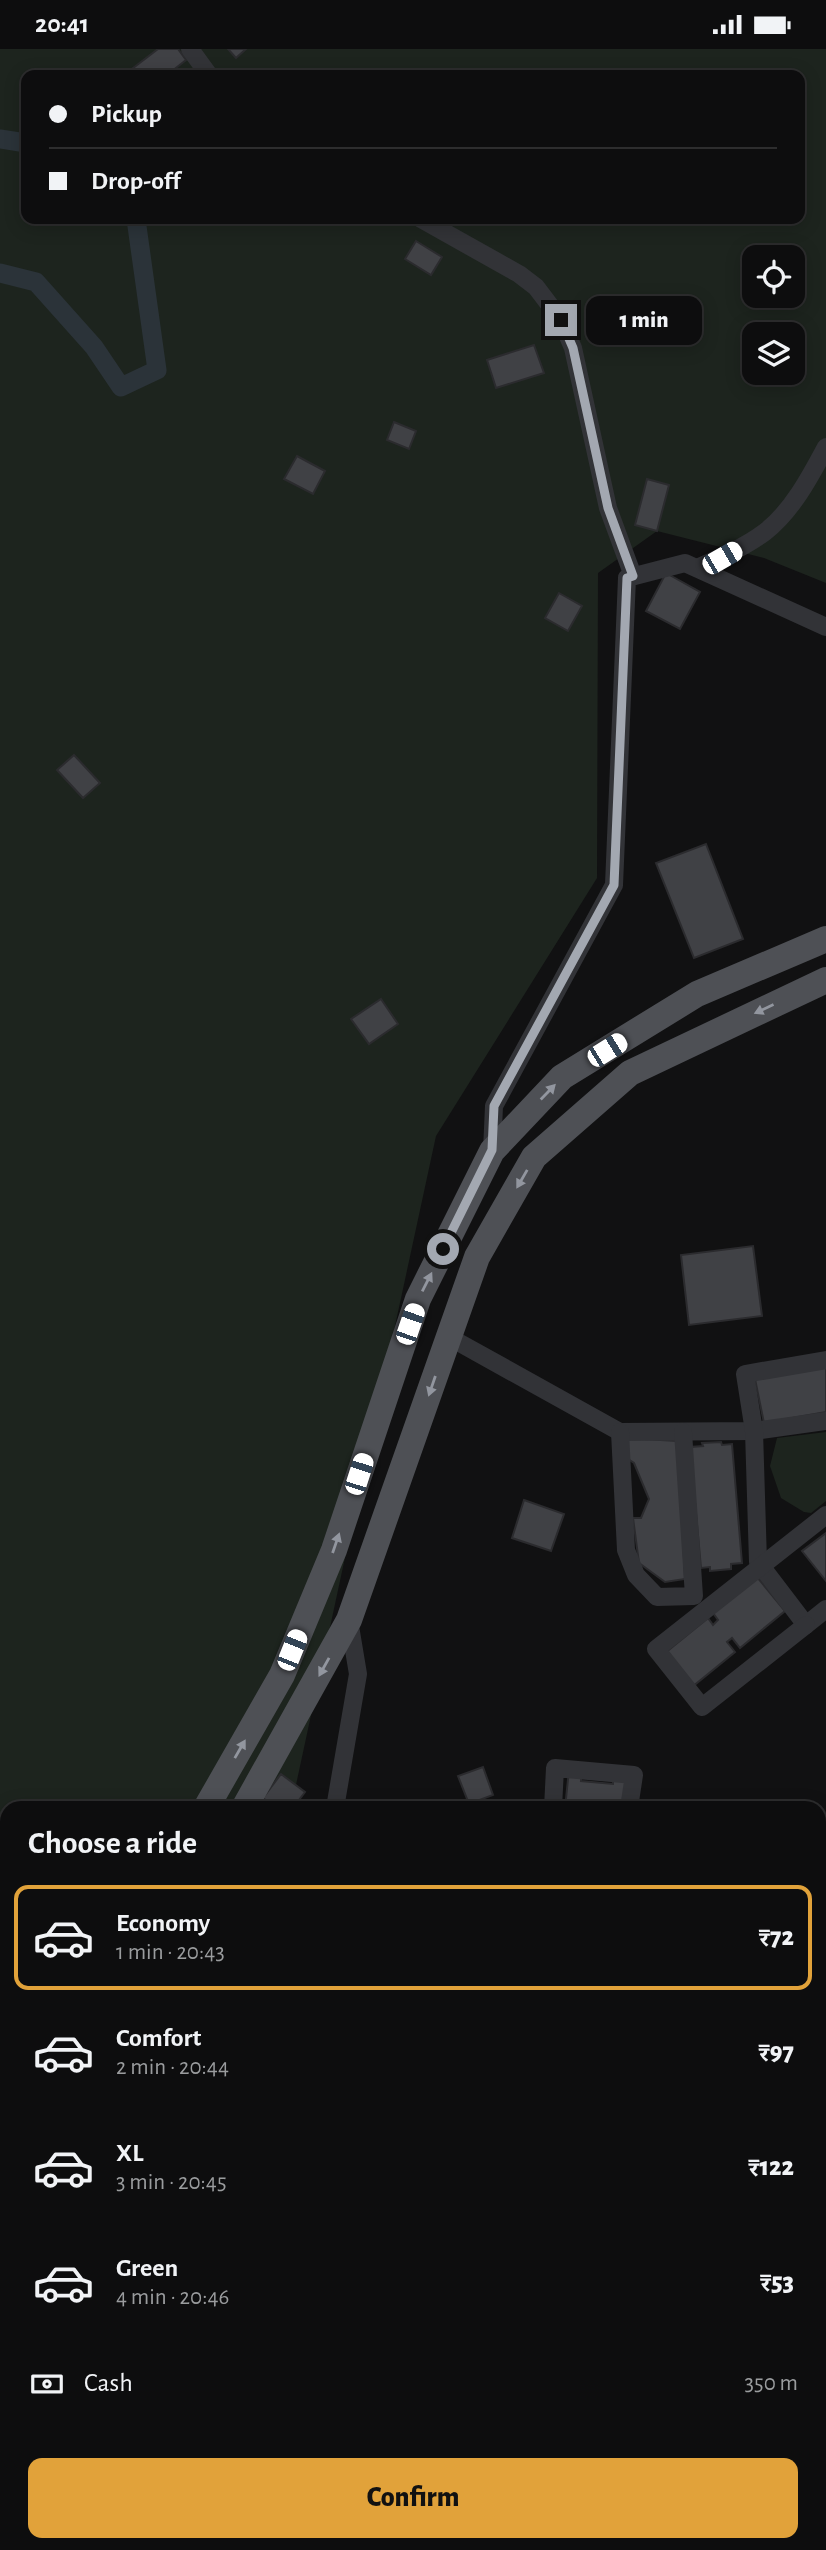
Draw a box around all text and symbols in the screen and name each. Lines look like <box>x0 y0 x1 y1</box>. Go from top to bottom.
text: 20:41 <box>35 11 89 37</box>
text: Pickup <box>91 101 162 127</box>
text: Drop-off <box>91 168 180 194</box>
map controls <box>742 245 805 385</box>
button: locate <box>742 245 805 308</box>
callout: 1 min <box>586 295 701 345</box>
route end <box>545 304 577 336</box>
text: 1 min <box>620 309 668 332</box>
button: layers <box>742 322 805 385</box>
car <box>699 538 746 578</box>
one-way arrow <box>754 1003 774 1015</box>
car <box>584 1030 631 1070</box>
one-way arrow <box>539 1084 555 1101</box>
one-way arrow <box>516 1169 528 1188</box>
route start <box>427 1233 459 1265</box>
one-way arrow <box>421 1272 432 1292</box>
car <box>394 1301 427 1347</box>
one-way arrow <box>426 1376 437 1397</box>
car <box>343 1451 376 1497</box>
one-way arrow <box>331 1532 342 1553</box>
car <box>275 1627 310 1673</box>
one-way arrow <box>318 1657 330 1677</box>
one-way arrow <box>234 1739 246 1758</box>
text: Choose a ride <box>28 1827 197 1859</box>
icon: car <box>32 1906 95 1969</box>
text: Economy <box>116 1910 210 1936</box>
text: ₹72 <box>759 1924 794 1950</box>
text: 1 min · 20:43 <box>116 1941 225 1964</box>
icon: car <box>32 2021 95 2084</box>
text: Comfort <box>116 2025 201 2051</box>
text: ₹97 <box>759 2039 794 2065</box>
text: 2 min · 20:44 <box>116 2056 229 2079</box>
icon: car <box>32 2136 95 2199</box>
text: XL <box>116 2140 143 2166</box>
text: ₹122 <box>748 2154 794 2180</box>
text: 3 min · 20:45 <box>116 2171 227 2194</box>
icon: car <box>32 2251 95 2314</box>
text: Green <box>116 2255 178 2281</box>
text: ₹53 <box>760 2269 794 2295</box>
text: 4 min · 20:46 <box>116 2286 229 2309</box>
icon: cash <box>28 2365 66 2403</box>
text: Cash <box>84 2370 133 2396</box>
text: 350 m <box>745 2372 798 2395</box>
button: Confirm <box>28 2458 798 2538</box>

